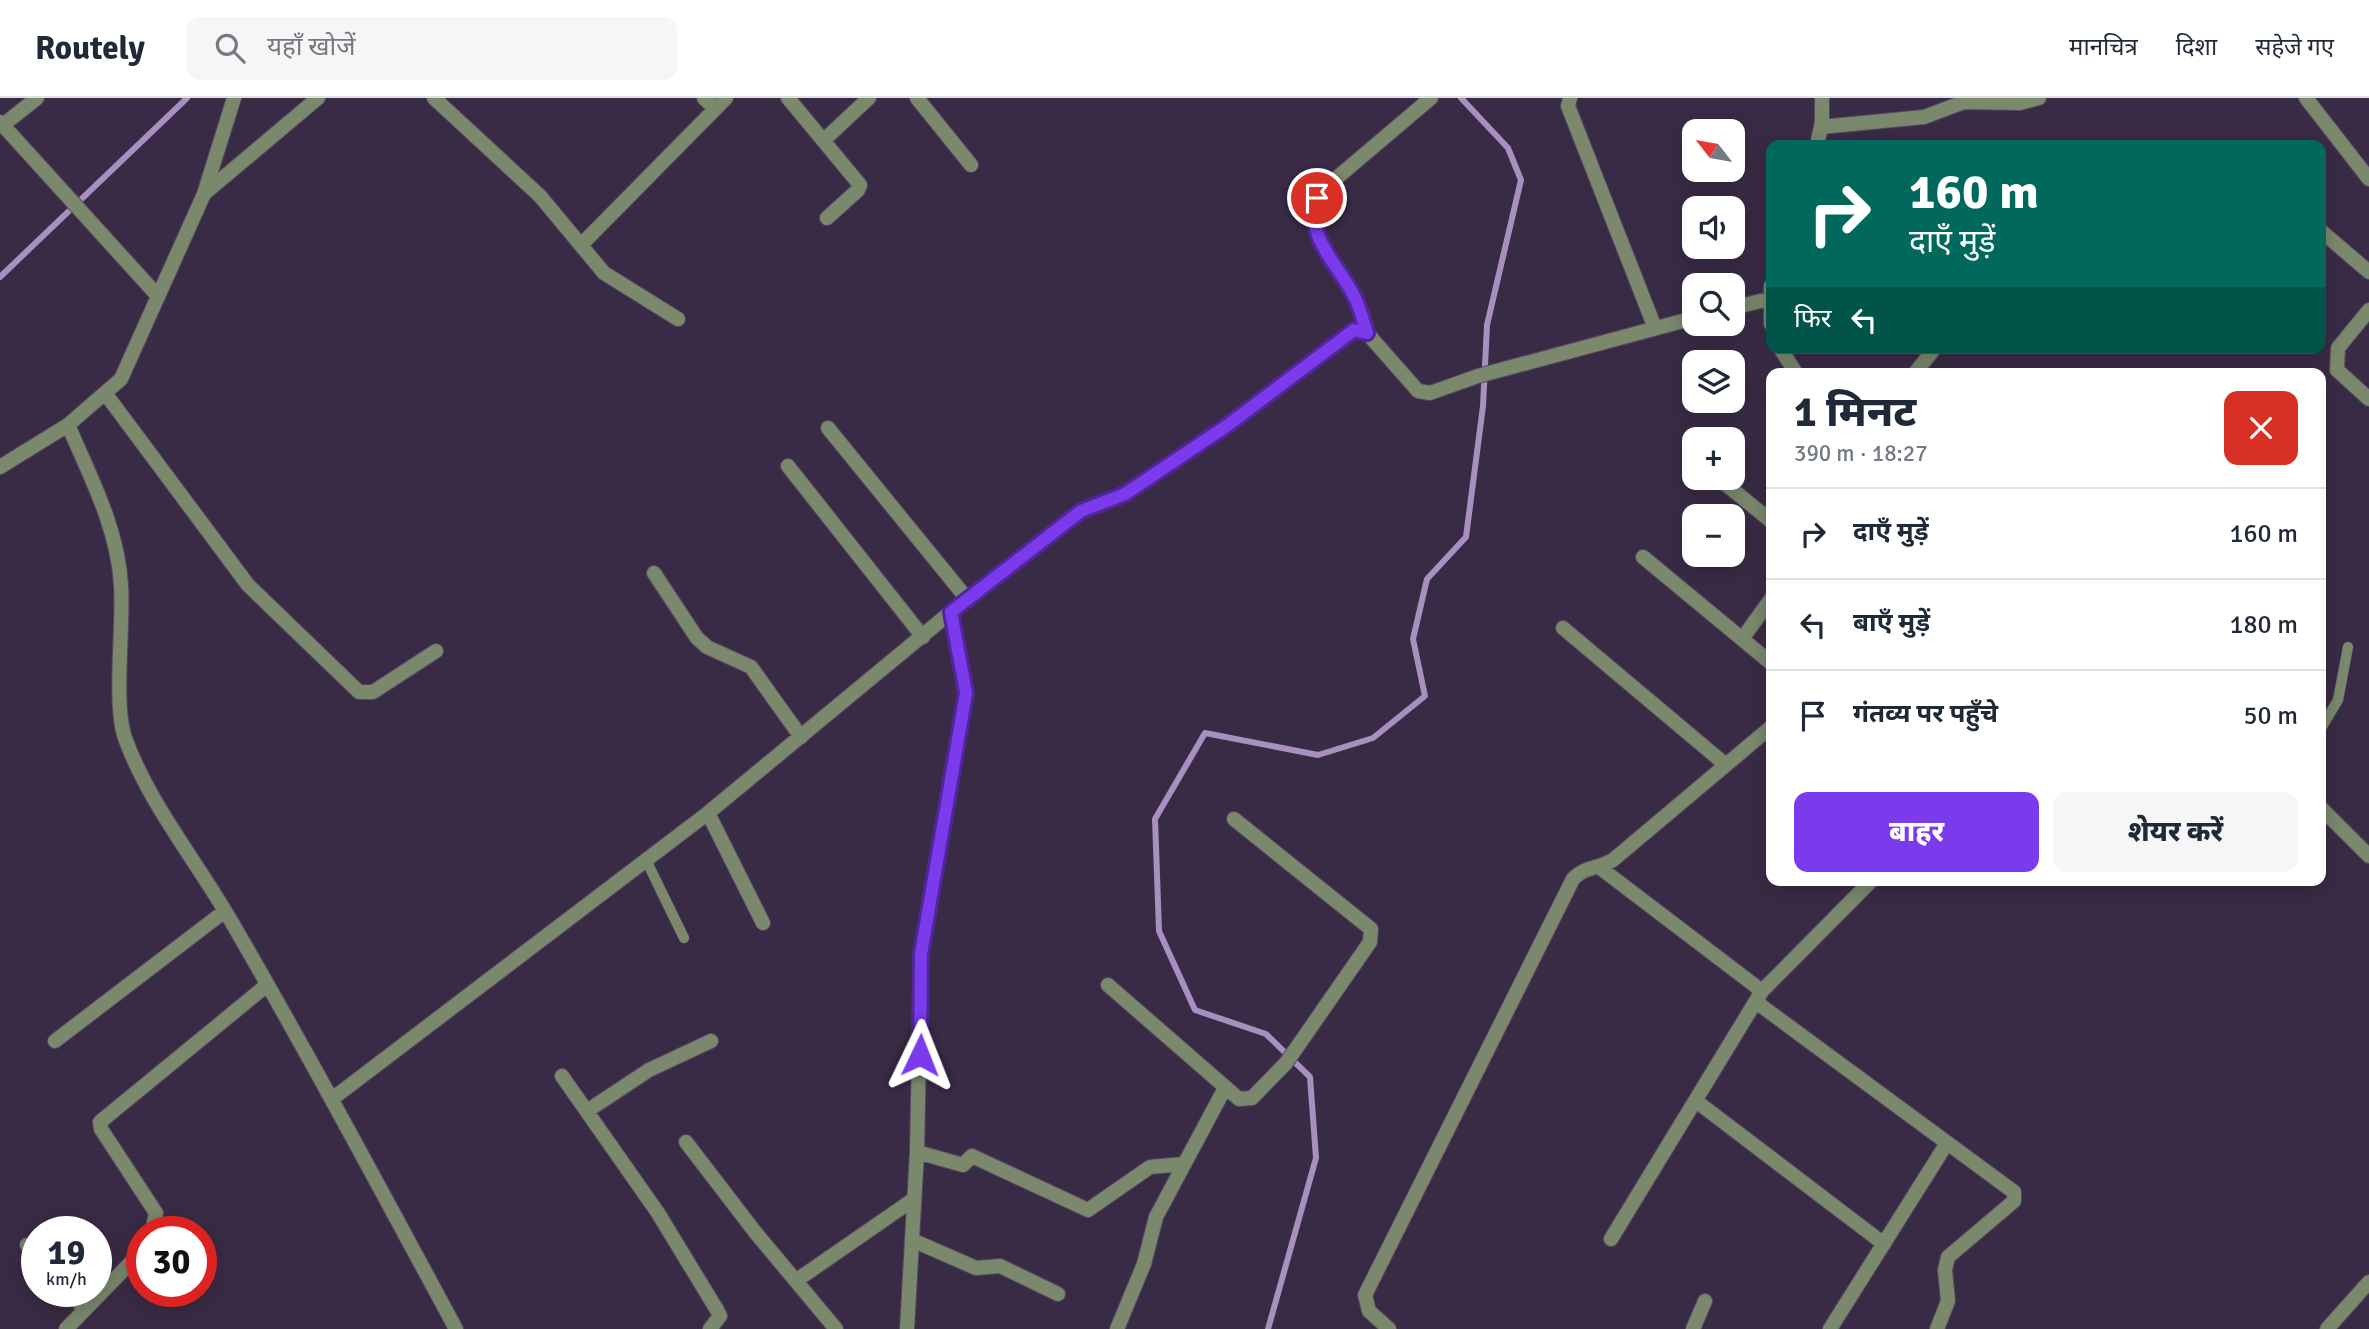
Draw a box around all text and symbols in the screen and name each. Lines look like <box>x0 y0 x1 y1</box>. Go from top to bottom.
search box <box>187 17 677 80</box>
text: Routely <box>35 28 145 69</box>
icon: search <box>211 29 249 67</box>
text: यहाँ खोजें <box>267 31 356 63</box>
text: मानचित्र <box>2069 32 2138 62</box>
text: दिशा <box>2176 32 2217 62</box>
text: सहेजे गए <box>2255 32 2334 62</box>
north arrow <box>1682 119 1745 182</box>
map controls <box>1682 119 1745 567</box>
text: 160 m <box>1909 162 2039 222</box>
pin <box>1287 168 1347 228</box>
icon: right <box>1794 168 1885 259</box>
icon: arrive <box>1298 179 1336 217</box>
button: sound <box>1682 196 1745 259</box>
text: दाएँ मुड़ें <box>1909 222 1995 261</box>
button: search <box>1682 273 1745 336</box>
icon: left <box>1845 301 1883 339</box>
text: फिर <box>1794 303 1831 335</box>
button: layers <box>1682 350 1745 413</box>
text: 1 मिनट <box>1794 387 1916 438</box>
button: close <box>2224 391 2298 465</box>
button: + <box>1682 427 1745 490</box>
text: 390 m · 18:27 <box>1794 439 1928 468</box>
button: − <box>1682 504 1745 567</box>
icon: right <box>1794 515 1832 553</box>
text: दाएँ मुड़ें <box>1853 516 1929 548</box>
text: 160 m <box>2229 518 2298 550</box>
icon: left <box>1794 606 1832 644</box>
text: बाएँ मुड़ें <box>1853 607 1930 639</box>
text: 180 m <box>2229 609 2298 641</box>
icon: arrive <box>1794 697 1832 735</box>
text: गंतव्य पर पहुँचे <box>1853 698 1998 730</box>
text: 50 m <box>2243 700 2298 732</box>
button: बाहर <box>1794 792 2039 872</box>
button: शेयर करें <box>2053 792 2298 872</box>
position arrow <box>883 1018 957 1092</box>
speed limit sign: 30 <box>126 1216 217 1307</box>
text: 19 <box>48 1231 85 1274</box>
text: km/h <box>46 1268 87 1290</box>

